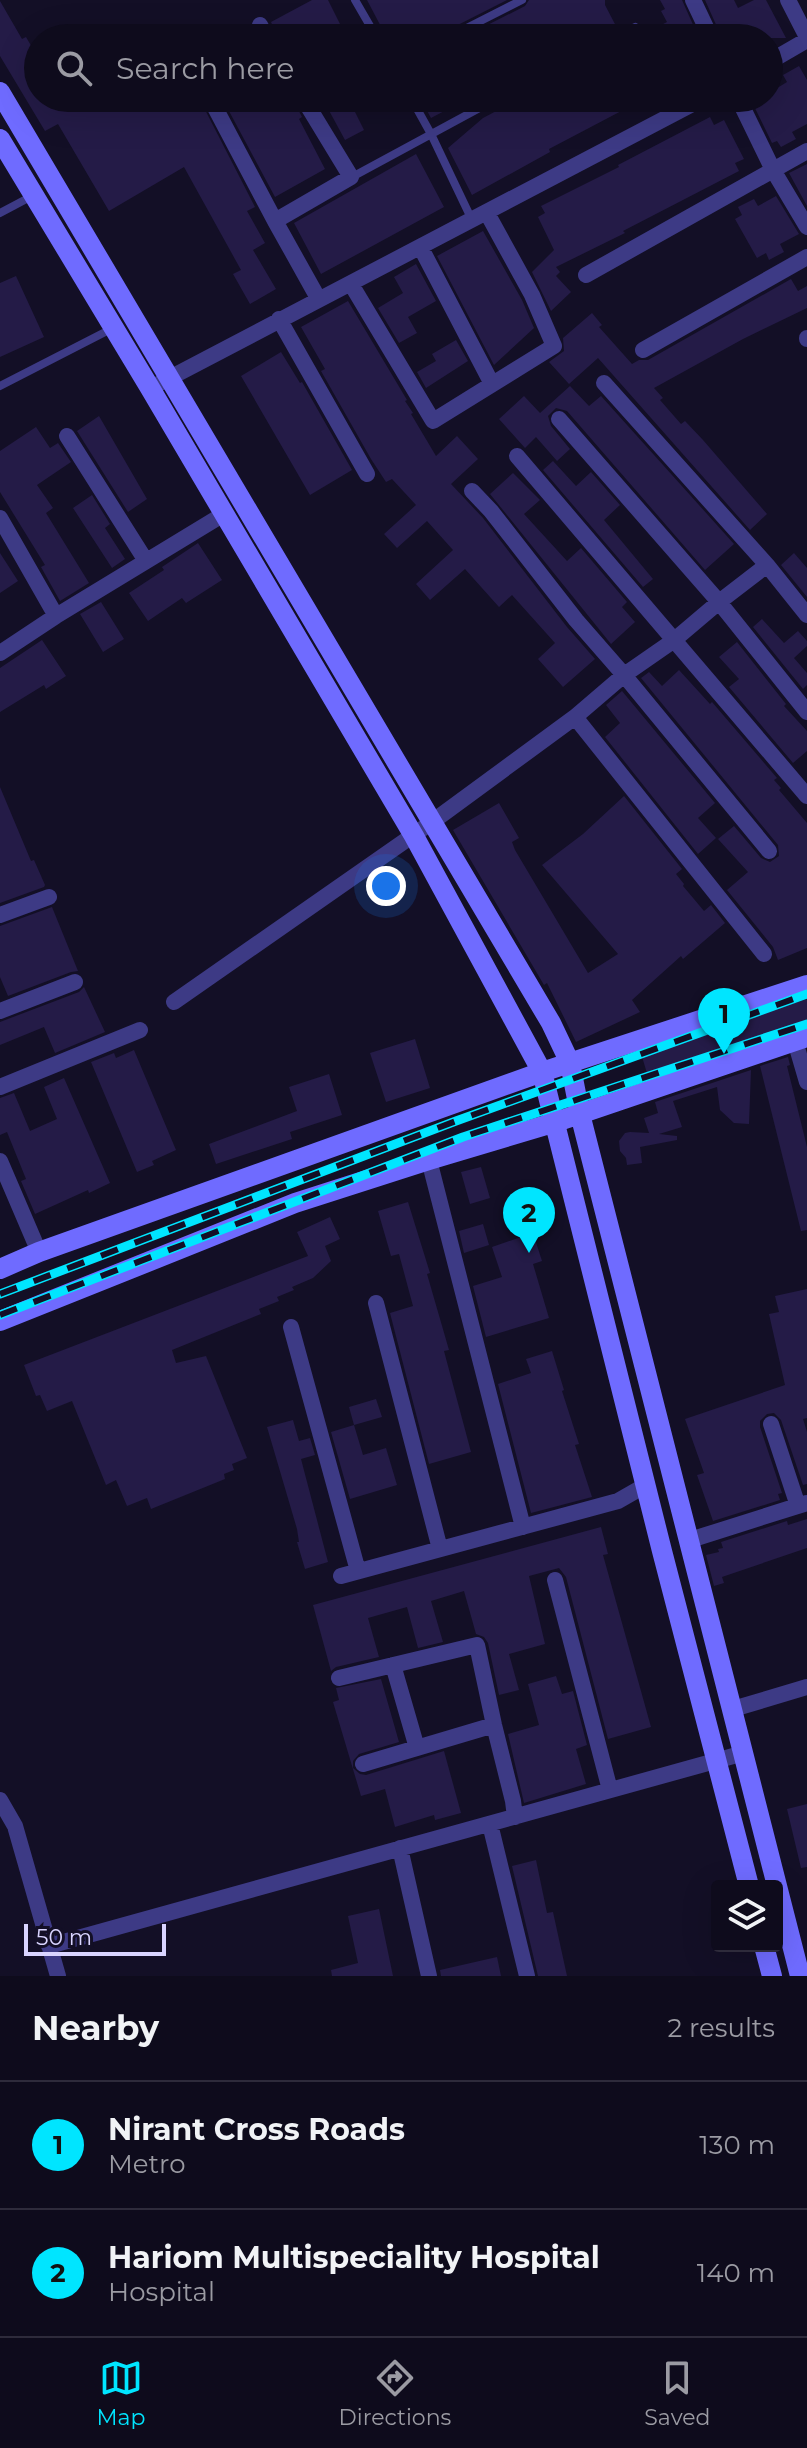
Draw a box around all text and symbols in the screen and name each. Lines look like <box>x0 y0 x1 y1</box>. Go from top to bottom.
search box <box>24 24 783 112</box>
icon: search <box>52 46 96 90</box>
text: Search here <box>116 50 294 87</box>
your location <box>366 866 406 906</box>
pin: 1 <box>698 988 750 1054</box>
pin: 2 <box>503 1187 555 1253</box>
map controls <box>711 1880 783 1952</box>
button: layers <box>711 1880 783 1952</box>
scale bar <box>24 1920 166 1956</box>
text: 50 m <box>36 1924 92 1951</box>
text: Nearby <box>32 2007 159 2049</box>
text: 2 results <box>667 2012 775 2044</box>
text: Nirant Cross Roads <box>108 2111 405 2148</box>
text: 1 <box>53 2129 63 2161</box>
text: 130 m <box>699 2129 775 2161</box>
text: Metro <box>108 2148 186 2180</box>
text: Hariom Multispeciality Hospital <box>108 2239 600 2276</box>
text: 2 <box>50 2257 66 2289</box>
text: 140 m <box>697 2257 775 2289</box>
text: Hospital <box>108 2276 215 2308</box>
tab: Map <box>97 2356 145 2431</box>
tab: Directions <box>339 2356 451 2431</box>
tab: Saved <box>644 2356 710 2431</box>

